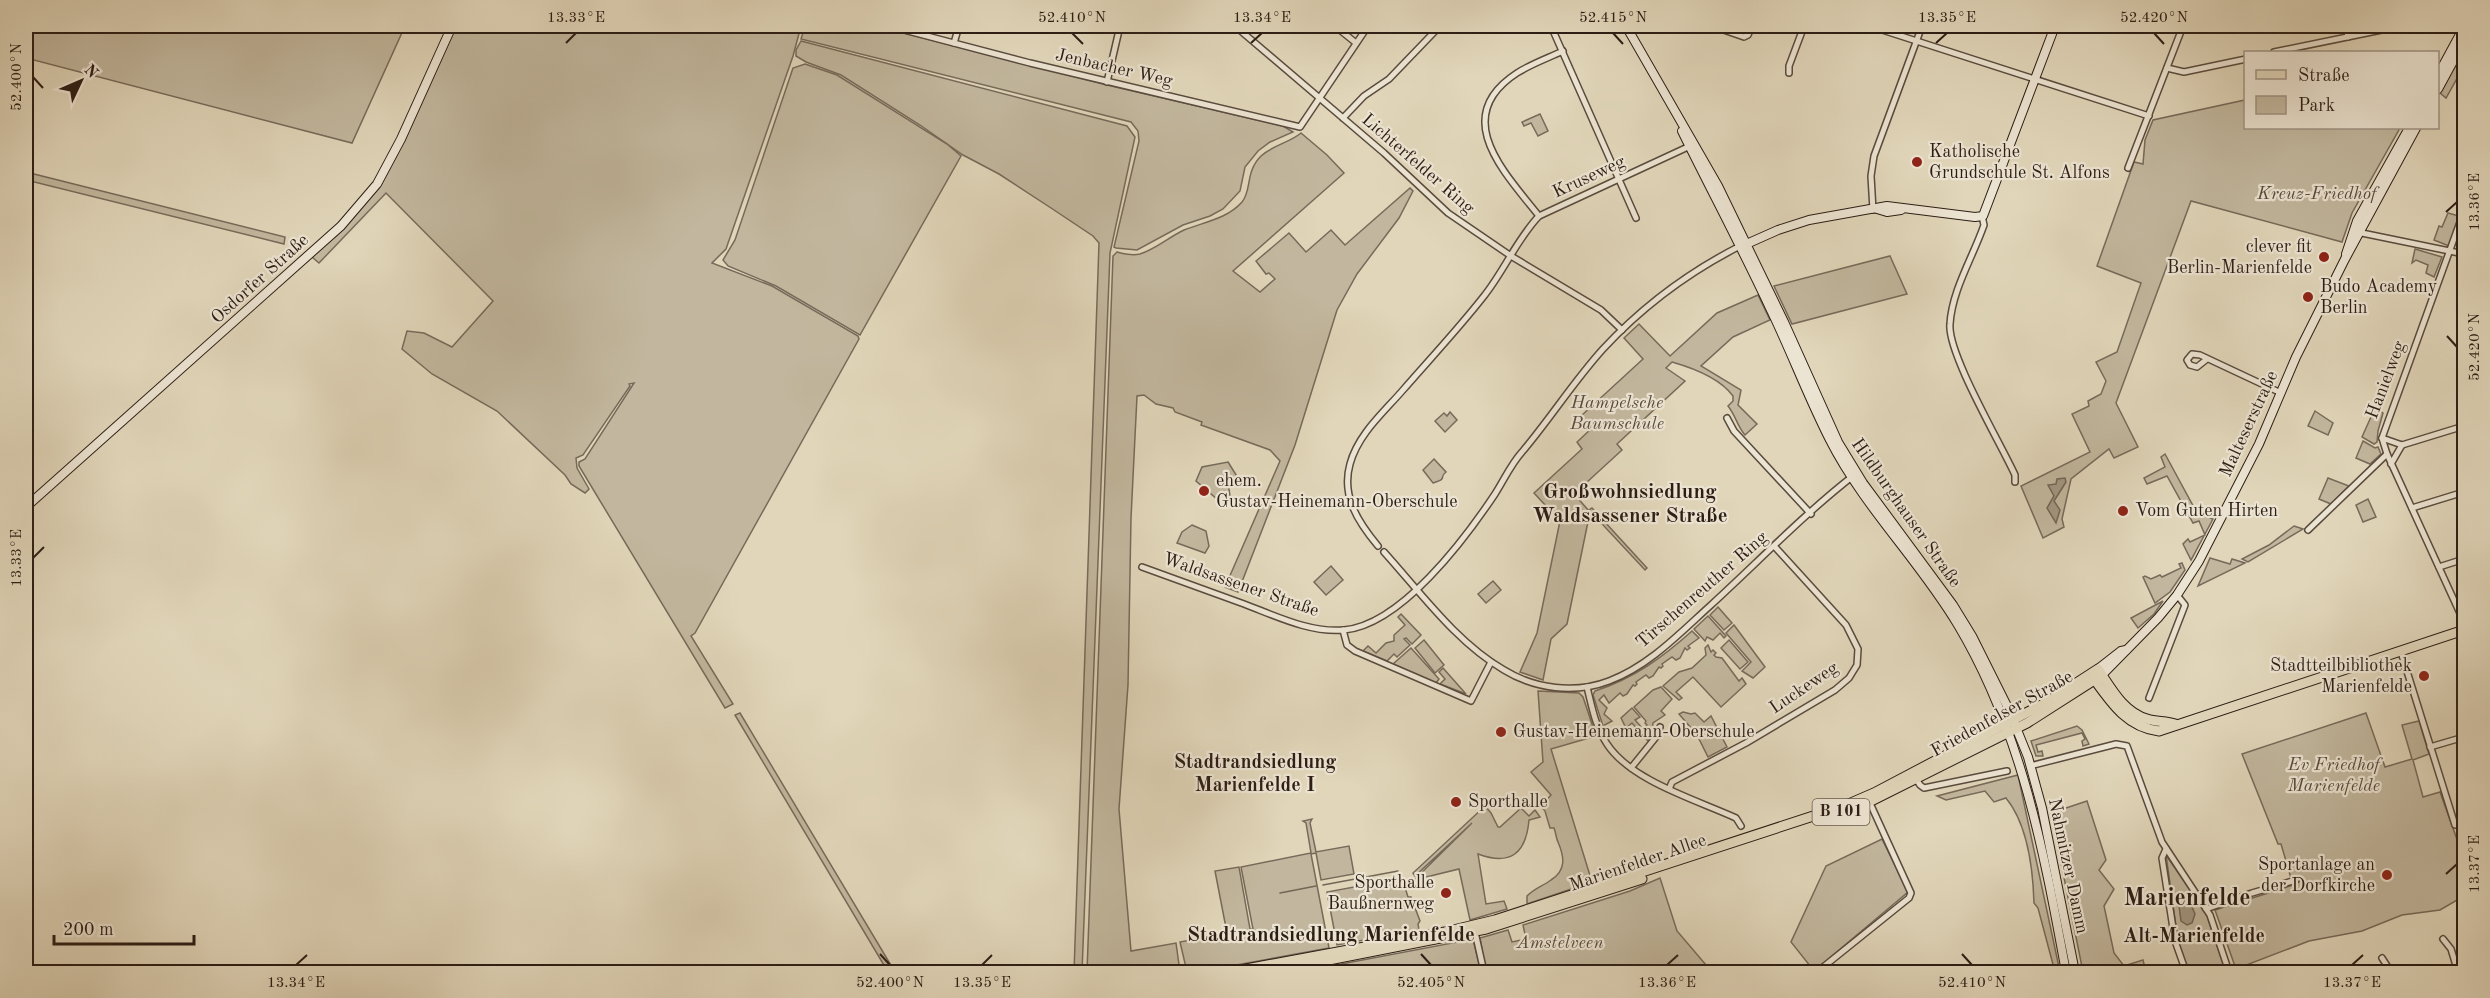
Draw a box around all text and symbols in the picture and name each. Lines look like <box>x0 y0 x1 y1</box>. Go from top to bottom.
text: 13.33°E <box>547 11 605 26</box>
text: 52.410°N <box>1038 11 1106 26</box>
text: 13.34°E <box>1233 11 1291 26</box>
text: 52.415°N <box>1579 11 1647 26</box>
text: 13.35°E <box>1918 11 1976 26</box>
text: 52.420°N <box>2120 11 2188 26</box>
text: 52.400°N <box>10 43 25 111</box>
street label: Jenbacher Weg <box>1054 46 1175 90</box>
north arrow <box>51 51 111 111</box>
legend <box>2244 51 2439 129</box>
text: N <box>80 62 101 82</box>
text: Straße <box>2298 67 2349 85</box>
text: Park <box>2298 97 2335 115</box>
street label: Lichterfelder Ring <box>1358 110 1478 218</box>
place label: Katholische Grundschule St. Alfons <box>1929 143 2110 182</box>
street label: Kruseweg <box>1550 152 1628 202</box>
marker: Katholische Grundschule St. Alfons <box>1910 155 1924 169</box>
text: 13.36°E <box>2468 173 2483 231</box>
park label: Kreuz-Friedhof <box>2256 185 2380 203</box>
street label: Osdorfer Straße <box>208 231 312 327</box>
place label: clever fit Berlin-Marienfelde <box>2167 238 2312 277</box>
marker: clever fit Berlin-Marienfelde <box>2317 250 2331 264</box>
place label: Budo Academy Berlin <box>2320 278 2438 317</box>
marker: Budo Academy Berlin <box>2301 290 2315 304</box>
text: 52.420°N <box>2468 313 2483 381</box>
street label: Hanielweg <box>2363 338 2409 421</box>
street label: Malteserstraße <box>2217 368 2281 480</box>
park label: Hampelsche Baumschule <box>1569 394 1664 433</box>
street label: Hildburghauser Straße <box>1848 435 1964 591</box>
place label: ehem. Gustav-Heinemann-Oberschule <box>1216 472 1458 511</box>
district label: Großwohnsiedlung Waldsassener Straße <box>1532 482 1728 527</box>
marker: ehem. Gustav-Heinemann-Oberschule <box>1197 484 1211 498</box>
place label: Vom Guten Hirten <box>2135 502 2278 520</box>
marker: Vom Guten Hirten <box>2116 504 2130 518</box>
street label: Tirschenreuther Ring <box>1633 528 1771 652</box>
text: 13.33°E <box>10 529 25 587</box>
street label: Waldsassener Straße <box>1161 550 1321 620</box>
place label: Stadtteilbibliothek Marienfelde <box>2270 657 2412 696</box>
street label: Luckeweg <box>1767 659 1842 717</box>
street label: Friedenfelser Straße <box>1928 668 2076 760</box>
marker: Stadtteilbibliothek Marienfelde <box>2417 669 2431 683</box>
place label: Gustav-Heinemann-Oberschule <box>1513 723 1755 741</box>
marker: Gustav-Heinemann-Oberschule <box>1494 725 1508 739</box>
district label: Stadtrandsiedlung Marienfelde I <box>1174 753 1336 796</box>
park label: Ev Friedhof Marienfelde <box>2287 756 2383 795</box>
place label: Sporthalle <box>1468 793 1548 811</box>
marker: Sporthalle <box>1449 795 1463 809</box>
street label: Nahmitzer Damm <box>2045 797 2091 935</box>
road number: B 101 <box>1812 799 1870 825</box>
street label: Marienfelder Allee <box>1567 831 1709 895</box>
text: 13.37°E <box>2468 835 2483 893</box>
place label: Sportanlage an der Dorfkirche <box>2258 856 2375 895</box>
marker: Sportanlage an der Dorfkirche <box>2380 868 2394 882</box>
place label: Sporthalle Baußnernweg <box>1327 874 1434 913</box>
marker: Sporthalle Baußnernweg <box>1439 886 1453 900</box>
district label: Marienfelde <box>2123 887 2251 911</box>
scale bar <box>54 908 194 946</box>
text: 200 m <box>63 921 114 939</box>
district label: Stadtrandsiedlung Marienfelde <box>1187 925 1475 946</box>
district label: Alt-Marienfelde <box>2123 927 2265 947</box>
park label: Amstelveen <box>1515 934 1604 952</box>
text: 13.34°E <box>267 976 325 991</box>
text: 52.400°N <box>856 976 924 991</box>
text: 13.35°E <box>953 976 1011 991</box>
text: 52.405°N <box>1397 976 1465 991</box>
text: 13.36°E <box>1638 976 1696 991</box>
text: 52.410°N <box>1938 976 2006 991</box>
text: 13.37°E <box>2323 976 2381 991</box>

